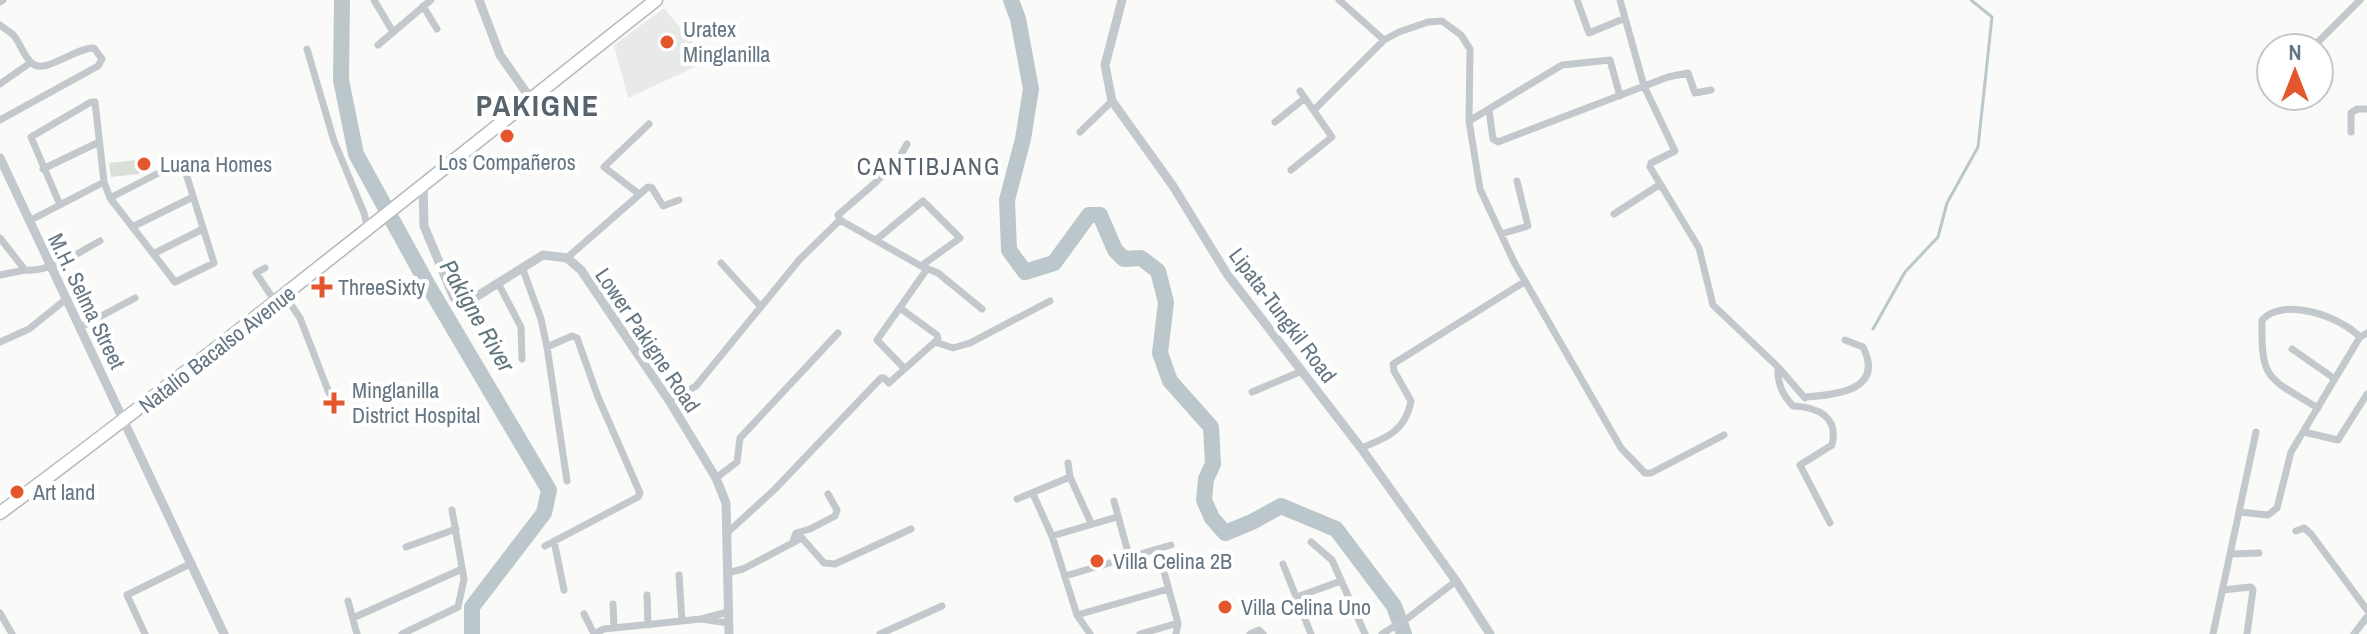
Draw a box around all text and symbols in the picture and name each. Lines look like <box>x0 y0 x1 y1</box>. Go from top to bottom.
place label: Uratex Minglanilla <box>683 14 770 69</box>
north arrow <box>2255 32 2335 112</box>
marker: Uratex Minglanilla <box>658 33 676 51</box>
text: N <box>2288 37 2302 67</box>
district label: PAKIGNE <box>476 85 600 125</box>
marker: Los Compañeros <box>498 127 516 145</box>
place label: Los Compañeros <box>438 147 576 177</box>
place label: Luana Homes <box>160 149 272 179</box>
district label: CANTIBJANG <box>857 150 1001 182</box>
marker: Luana Homes <box>135 155 153 173</box>
street label: M.H. Selma Street <box>41 228 133 374</box>
street label: Lipata-Tungkil Road <box>1222 241 1344 389</box>
water label: Pakigne River <box>433 253 524 379</box>
street label: Lower Pakigne Road <box>588 262 708 418</box>
place label: ThreeSixty <box>338 272 425 302</box>
street label: Natalio Bacalso Avenue <box>132 278 302 420</box>
marker: ThreeSixty <box>313 278 331 296</box>
place label: Minglanilla District Hospital <box>352 375 480 430</box>
marker: Minglanilla District Hospital <box>323 392 345 414</box>
place label: Art land <box>32 477 95 507</box>
marker: Art land <box>8 483 26 501</box>
place label: Villa Celina 2B <box>1113 546 1232 576</box>
marker: Villa Celina 2B <box>1088 552 1106 570</box>
place label: Villa Celina Uno <box>1241 592 1371 622</box>
marker: Villa Celina Uno <box>1216 598 1234 616</box>

